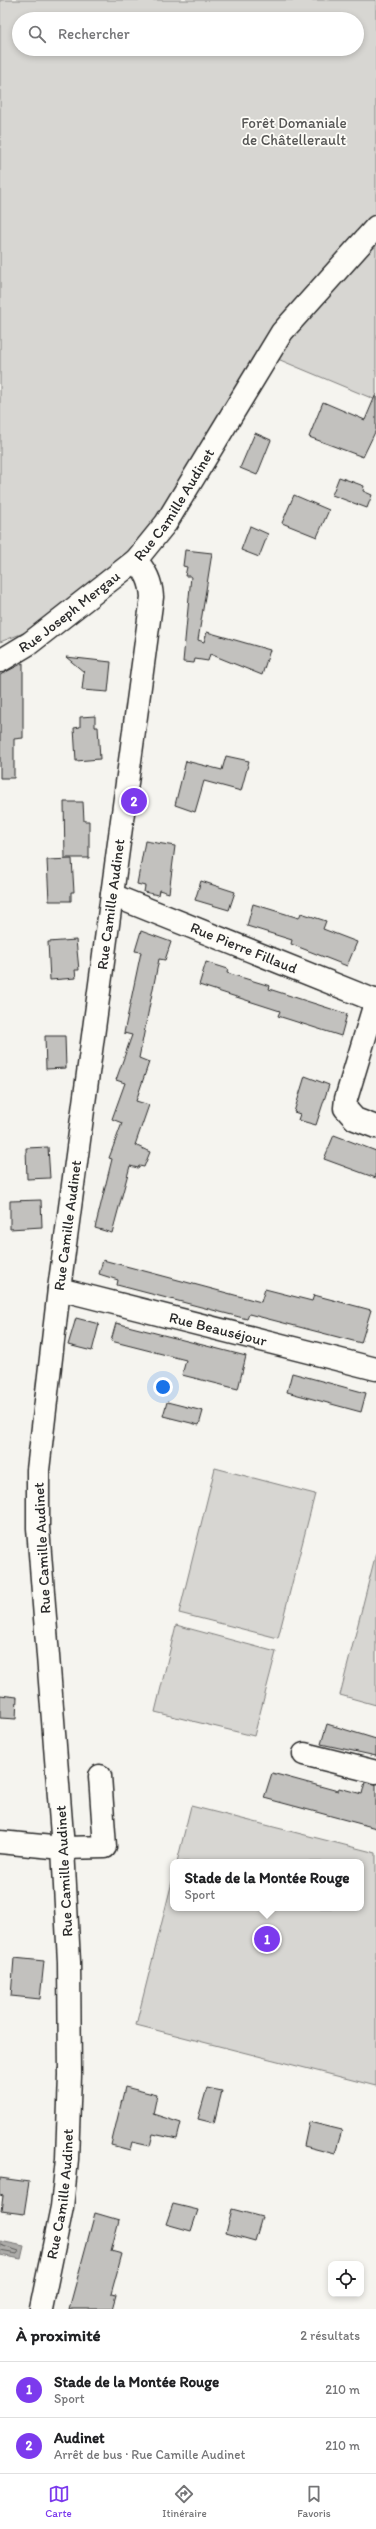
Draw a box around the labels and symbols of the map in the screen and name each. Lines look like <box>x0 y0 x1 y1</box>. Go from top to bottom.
park label: Forêt Domaniale de Châtellerault <box>241 114 347 149</box>
street label: Rue Camille Audinet <box>130 445 218 564</box>
street label: Rue Joseph Mergau <box>15 567 124 657</box>
pin: 2 <box>121 786 147 816</box>
street label: Rue Camille Audinet <box>93 837 128 971</box>
street label: Rue Pierre Fillaud <box>188 918 300 977</box>
street label: Rue Camille Audinet <box>50 1159 85 1292</box>
street label: Rue Beauséjour <box>167 1308 269 1350</box>
your location <box>153 1377 173 1397</box>
street label: Rue Camille Audinet <box>30 1481 54 1614</box>
street label: Rue Camille Audinet <box>52 1804 76 1937</box>
pin: 1 <box>254 1924 280 1954</box>
street label: Rue Camille Audinet <box>42 2128 77 2261</box>

